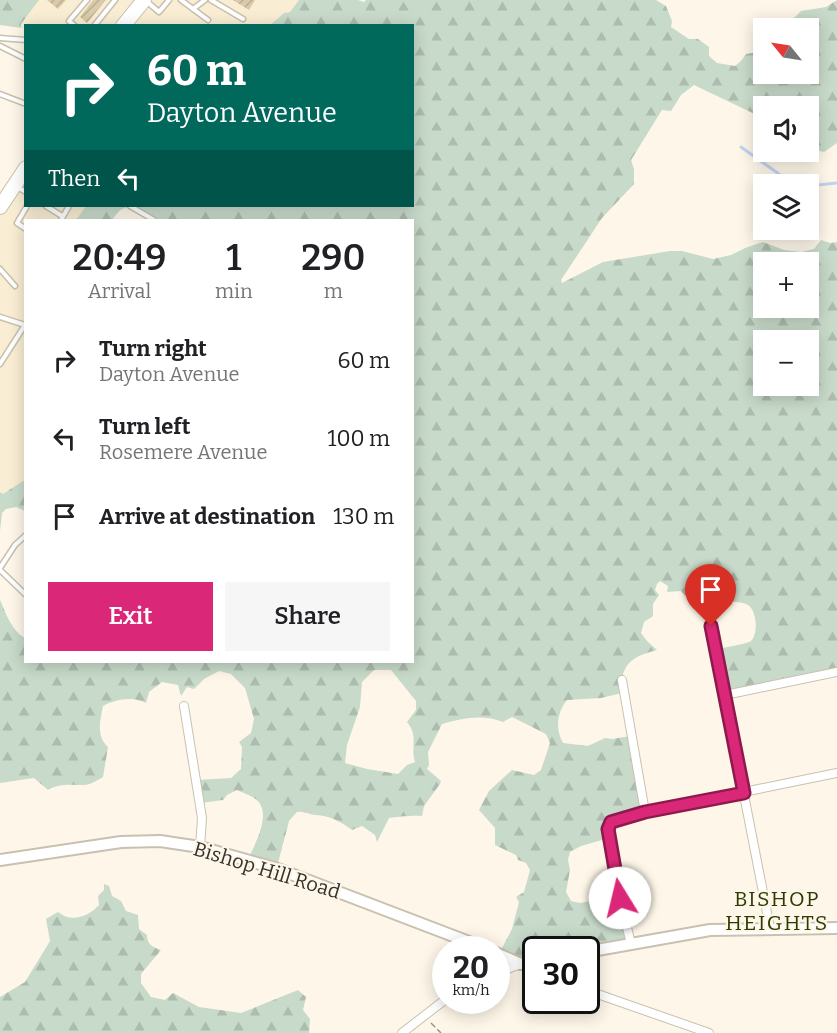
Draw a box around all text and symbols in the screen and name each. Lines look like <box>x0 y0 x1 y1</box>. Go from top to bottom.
north arrow <box>753 18 819 84</box>
map controls <box>753 18 819 396</box>
text: 60 m <box>147 46 246 96</box>
icon: right <box>48 48 126 126</box>
button: sound <box>753 96 819 162</box>
text: Dayton Avenue <box>147 97 337 129</box>
icon: left <box>112 162 145 195</box>
text: Then <box>48 165 100 192</box>
button: layers <box>753 174 819 240</box>
text: 20:49 <box>73 236 167 280</box>
text: 1 <box>226 236 242 280</box>
text: 290 <box>301 236 365 280</box>
button: + <box>753 252 819 318</box>
text: Arrival <box>88 279 151 303</box>
text: min <box>215 279 253 303</box>
text: m <box>324 279 343 303</box>
button: − <box>753 330 819 396</box>
text: Turn right <box>99 335 207 362</box>
icon: right <box>48 344 81 377</box>
text: 60 m <box>338 347 390 374</box>
text: Dayton Avenue <box>99 362 240 386</box>
text: Turn left <box>99 413 191 440</box>
icon: left <box>48 422 81 455</box>
text: 100 m <box>327 425 390 452</box>
text: Rosemere Avenue <box>99 440 267 464</box>
icon: arrive <box>48 500 81 533</box>
text: Arrive at destination <box>99 503 315 530</box>
text: 130 m <box>333 503 394 530</box>
pin <box>685 564 736 626</box>
icon: arrive <box>694 573 727 606</box>
button: Exit <box>48 582 213 651</box>
button: Share <box>225 582 390 651</box>
street label: Bishop Hill Road <box>191 836 343 904</box>
position arrow <box>588 866 652 930</box>
district label: BISHOP HEIGHTS <box>725 886 829 936</box>
speed limit sign: 30 <box>522 936 600 1014</box>
text: 20 <box>453 950 489 986</box>
text: km/h <box>452 981 490 999</box>

